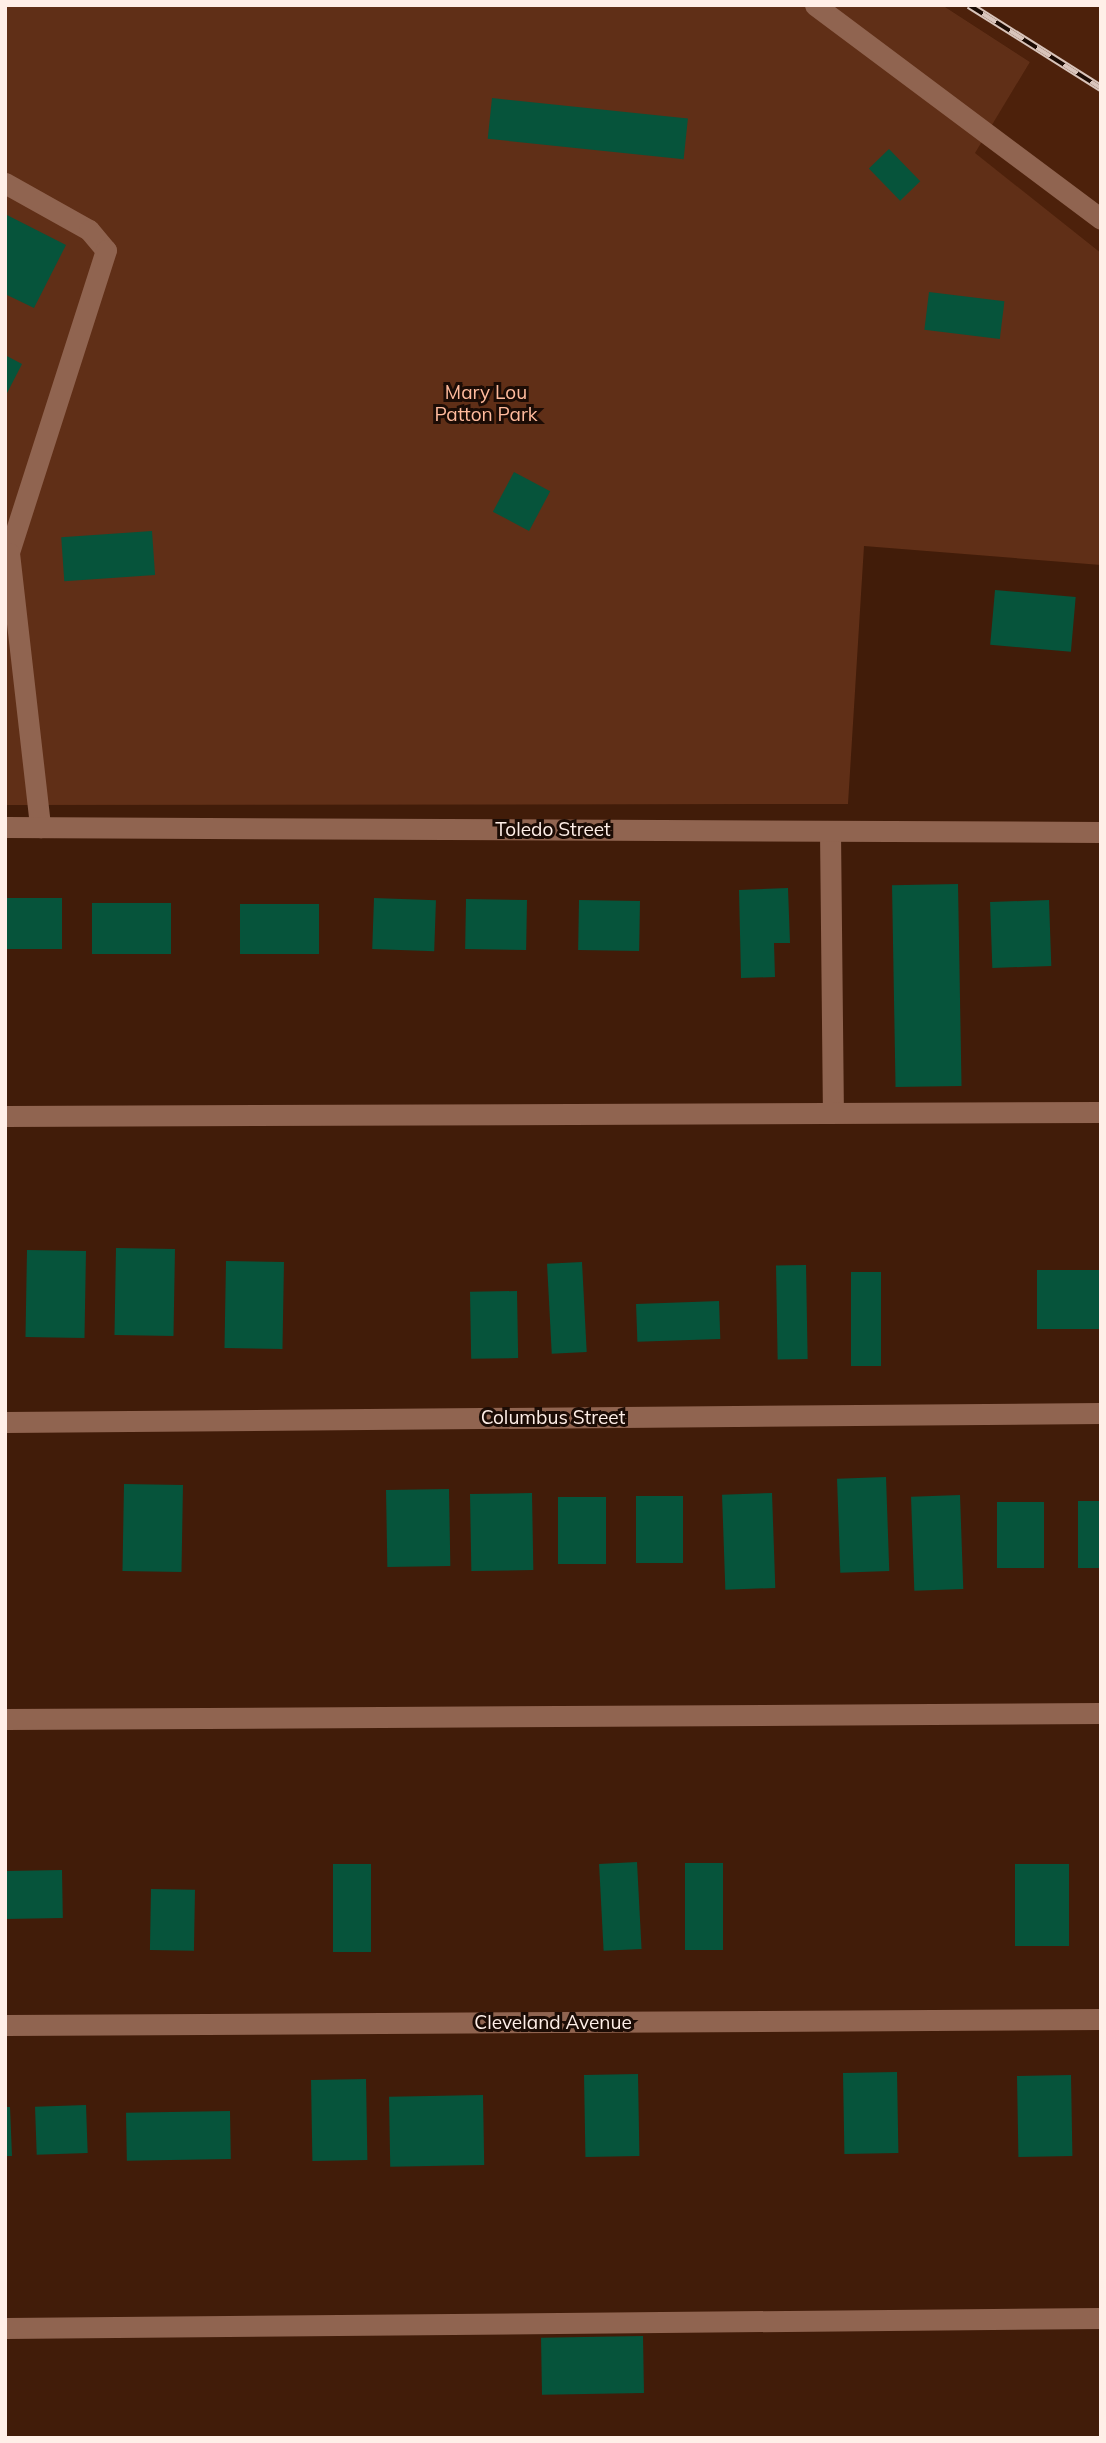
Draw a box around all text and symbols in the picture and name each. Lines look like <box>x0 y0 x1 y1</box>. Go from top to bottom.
park label: Mary Lou Patton Park <box>434 382 538 426</box>
street label: Toledo Street <box>495 819 611 841</box>
street label: Columbus Street <box>481 1407 625 1429</box>
street label: Cleveland Avenue <box>474 2012 632 2034</box>

